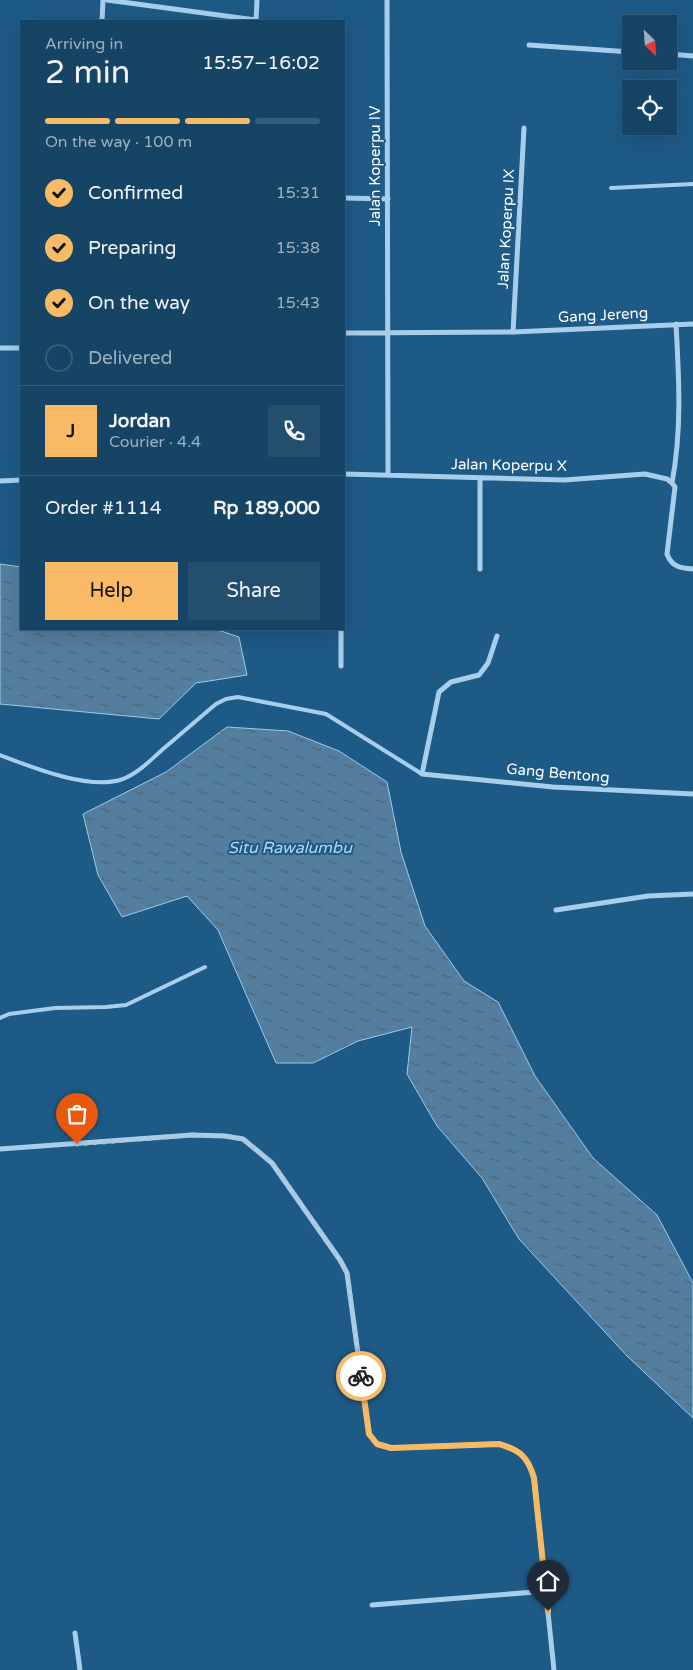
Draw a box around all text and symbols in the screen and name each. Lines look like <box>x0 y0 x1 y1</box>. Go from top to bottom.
north arrow <box>622 15 678 70</box>
map controls <box>622 15 677 135</box>
text: Arriving in <box>45 34 123 54</box>
text: 15:57–16:02 <box>202 52 320 74</box>
text: 2 min <box>45 54 130 92</box>
button: locate <box>622 80 677 135</box>
street label: Jalan Koperpu IV <box>366 105 384 226</box>
text: On the way · 100 m <box>45 132 192 152</box>
street label: Jalan Koperpu IX <box>494 168 518 290</box>
icon: check <box>45 179 73 207</box>
text: Confirmed <box>88 182 183 204</box>
text: 15:31 <box>276 183 320 203</box>
icon: check <box>45 234 73 262</box>
text: Preparing <box>88 237 177 259</box>
text: 15:38 <box>276 238 320 258</box>
icon: check <box>45 289 73 317</box>
text: On the way <box>88 292 190 314</box>
text: 15:43 <box>276 293 320 313</box>
street label: Gang Jereng <box>557 304 649 326</box>
text: Delivered <box>88 347 173 369</box>
button: phone <box>268 405 320 457</box>
text: Jordan <box>109 410 171 432</box>
text: J <box>67 420 75 442</box>
text: Courier · 4.4 <box>109 432 201 452</box>
street label: Jalan Koperpu X <box>451 455 567 475</box>
text: Order #1114 <box>45 497 162 519</box>
text: Rp 189,000 <box>213 497 320 519</box>
button: Help <box>45 562 178 620</box>
button: Share <box>188 562 320 620</box>
street label: Gang Bentong <box>506 760 610 786</box>
water label: Situ Rawalumbu <box>228 838 353 858</box>
pin <box>56 1093 98 1144</box>
icon: bag <box>63 1100 91 1128</box>
courier <box>336 1351 386 1401</box>
icon: bike <box>347 1362 375 1390</box>
pin <box>527 1560 569 1611</box>
icon: home <box>534 1567 562 1595</box>

